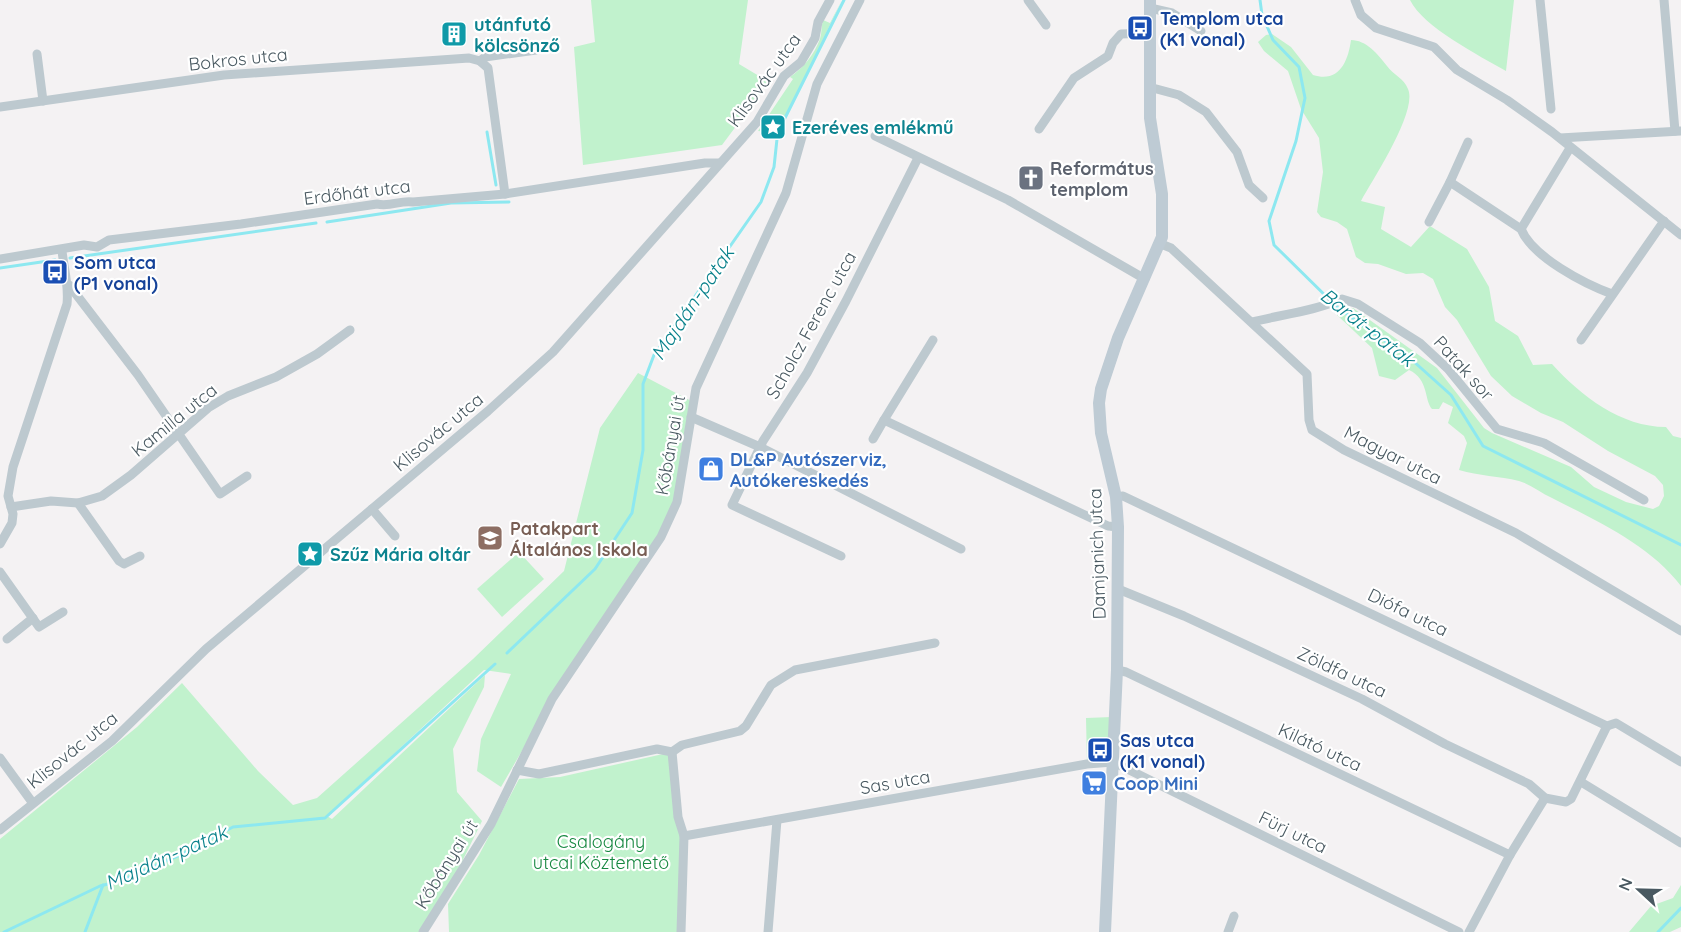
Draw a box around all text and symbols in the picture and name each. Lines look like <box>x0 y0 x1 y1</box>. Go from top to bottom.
place label: Templom utca (K1 vonal) <box>1160 7 1284 51</box>
place label: utánfutó kölcsönző <box>474 13 560 57</box>
bus stop icon: Templom utca (K1 vonal) <box>1125 13 1155 43</box>
building icon: utánfutó kölcsönző <box>439 19 469 49</box>
street label: Klisovác utca <box>722 29 806 131</box>
street label: Bokros utca <box>187 42 289 76</box>
place icon: Ezeréves emlékmű <box>758 112 788 142</box>
place label: Ezeréves emlékmű <box>792 116 954 139</box>
place label: Református templom <box>1050 157 1154 201</box>
church icon: Református templom <box>1016 163 1046 193</box>
street label: Erdőhát utca <box>302 174 412 210</box>
water label: Majdán-patak <box>645 240 740 364</box>
street label: Scholcz Ferenc utca <box>761 247 861 403</box>
place label: Som utca (P1 vonal) <box>74 251 158 295</box>
bus stop icon: Som utca (P1 vonal) <box>40 257 70 287</box>
water label: Barát-patak <box>1316 282 1422 373</box>
street label: Patak sor <box>1429 331 1499 405</box>
street label: Kamilla utca <box>126 378 222 462</box>
street label: Klisovác utca <box>388 388 488 476</box>
street label: Kőbányai út <box>650 393 690 497</box>
street label: Magyar utca <box>1340 421 1446 489</box>
place label: DL&P Autószerviz, Autókereskedés <box>730 448 887 492</box>
shop icon: DL&P Autószerviz, Autókereskedés <box>696 454 726 484</box>
street label: Damjanich utca <box>1083 488 1111 620</box>
place label: Patakpart Általános Iskola <box>510 517 648 561</box>
school or university icon: Patakpart Általános Iskola <box>475 523 505 553</box>
place icon: Szűz Mária oltár <box>295 539 325 569</box>
place label: Szűz Mária oltár <box>330 543 471 566</box>
street label: Diófa utca <box>1364 583 1452 641</box>
street label: Zöldfa utca <box>1294 641 1390 703</box>
street label: Klisovác utca <box>22 706 122 794</box>
street label: Kilátó utca <box>1275 718 1365 776</box>
place label: Sas utca (K1 vonal) <box>1120 729 1205 773</box>
bus stop icon: Sas utca (K1 vonal) <box>1085 735 1115 765</box>
street label: Sas utca <box>858 765 932 799</box>
supermarket icon: Coop Mini <box>1079 768 1109 798</box>
place label: Coop Mini <box>1114 772 1198 795</box>
street label: Fürj utca <box>1255 806 1331 858</box>
street label: Kőbányai út <box>409 815 483 913</box>
water label: Majdán-patak <box>101 818 233 895</box>
park label: Csalogány utcai Köztemető <box>533 830 669 874</box>
north arrow <box>1609 860 1669 920</box>
text: N <box>1614 875 1637 894</box>

